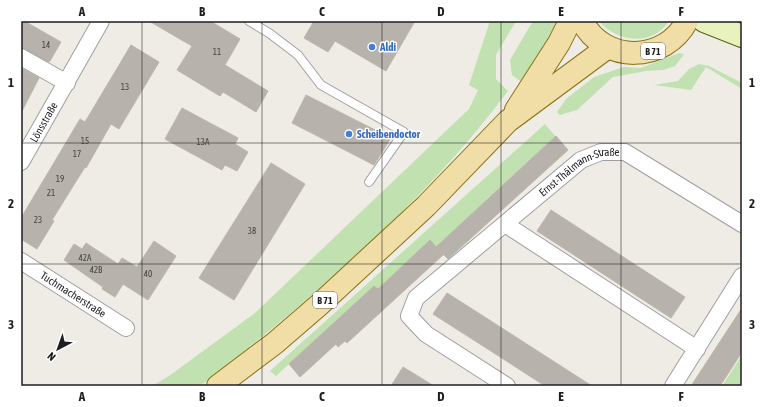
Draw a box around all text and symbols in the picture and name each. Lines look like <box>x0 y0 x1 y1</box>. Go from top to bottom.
text: A <box>78 4 86 19</box>
text: B <box>199 4 206 19</box>
text: C <box>319 4 325 19</box>
text: D <box>437 4 445 19</box>
text: E <box>558 4 564 19</box>
text: F <box>678 4 684 19</box>
house number: 14 <box>42 40 50 50</box>
place label: Aldi <box>379 41 396 53</box>
marker: Aldi <box>367 42 377 52</box>
road number: B 71 <box>641 43 665 59</box>
house number: 11 <box>213 47 221 57</box>
text: 1 <box>8 75 14 90</box>
text: 1 <box>749 75 755 90</box>
house number: 13 <box>121 82 129 92</box>
street label: Lönsstraße <box>28 100 60 144</box>
place label: Scheibendoctor <box>357 128 421 140</box>
marker: Scheibendoctor <box>344 129 354 139</box>
house number: 15 <box>81 136 89 146</box>
house number: 13A <box>197 137 210 147</box>
street label: Ernst-Thälmann-Straße <box>536 146 620 199</box>
house number: 17 <box>73 149 81 159</box>
house number: 19 <box>56 174 64 184</box>
house number: 21 <box>47 188 55 198</box>
text: 2 <box>8 196 14 211</box>
text: 2 <box>749 196 755 211</box>
house number: 23 <box>34 215 42 225</box>
house number: 38 <box>248 226 256 236</box>
house number: 42A <box>79 253 92 263</box>
house number: 42B <box>90 265 103 275</box>
street label: Tuchmacherstraße <box>38 269 108 320</box>
house number: 40 <box>144 269 152 279</box>
road number: B 71 <box>313 292 337 308</box>
text: 3 <box>8 317 14 332</box>
text: 3 <box>749 317 755 332</box>
north arrow <box>38 329 78 369</box>
text: N <box>45 350 58 363</box>
text: A <box>78 389 86 404</box>
text: B <box>199 389 206 404</box>
text: C <box>319 389 325 404</box>
text: D <box>437 389 445 404</box>
text: E <box>558 389 564 404</box>
text: F <box>678 389 684 404</box>

